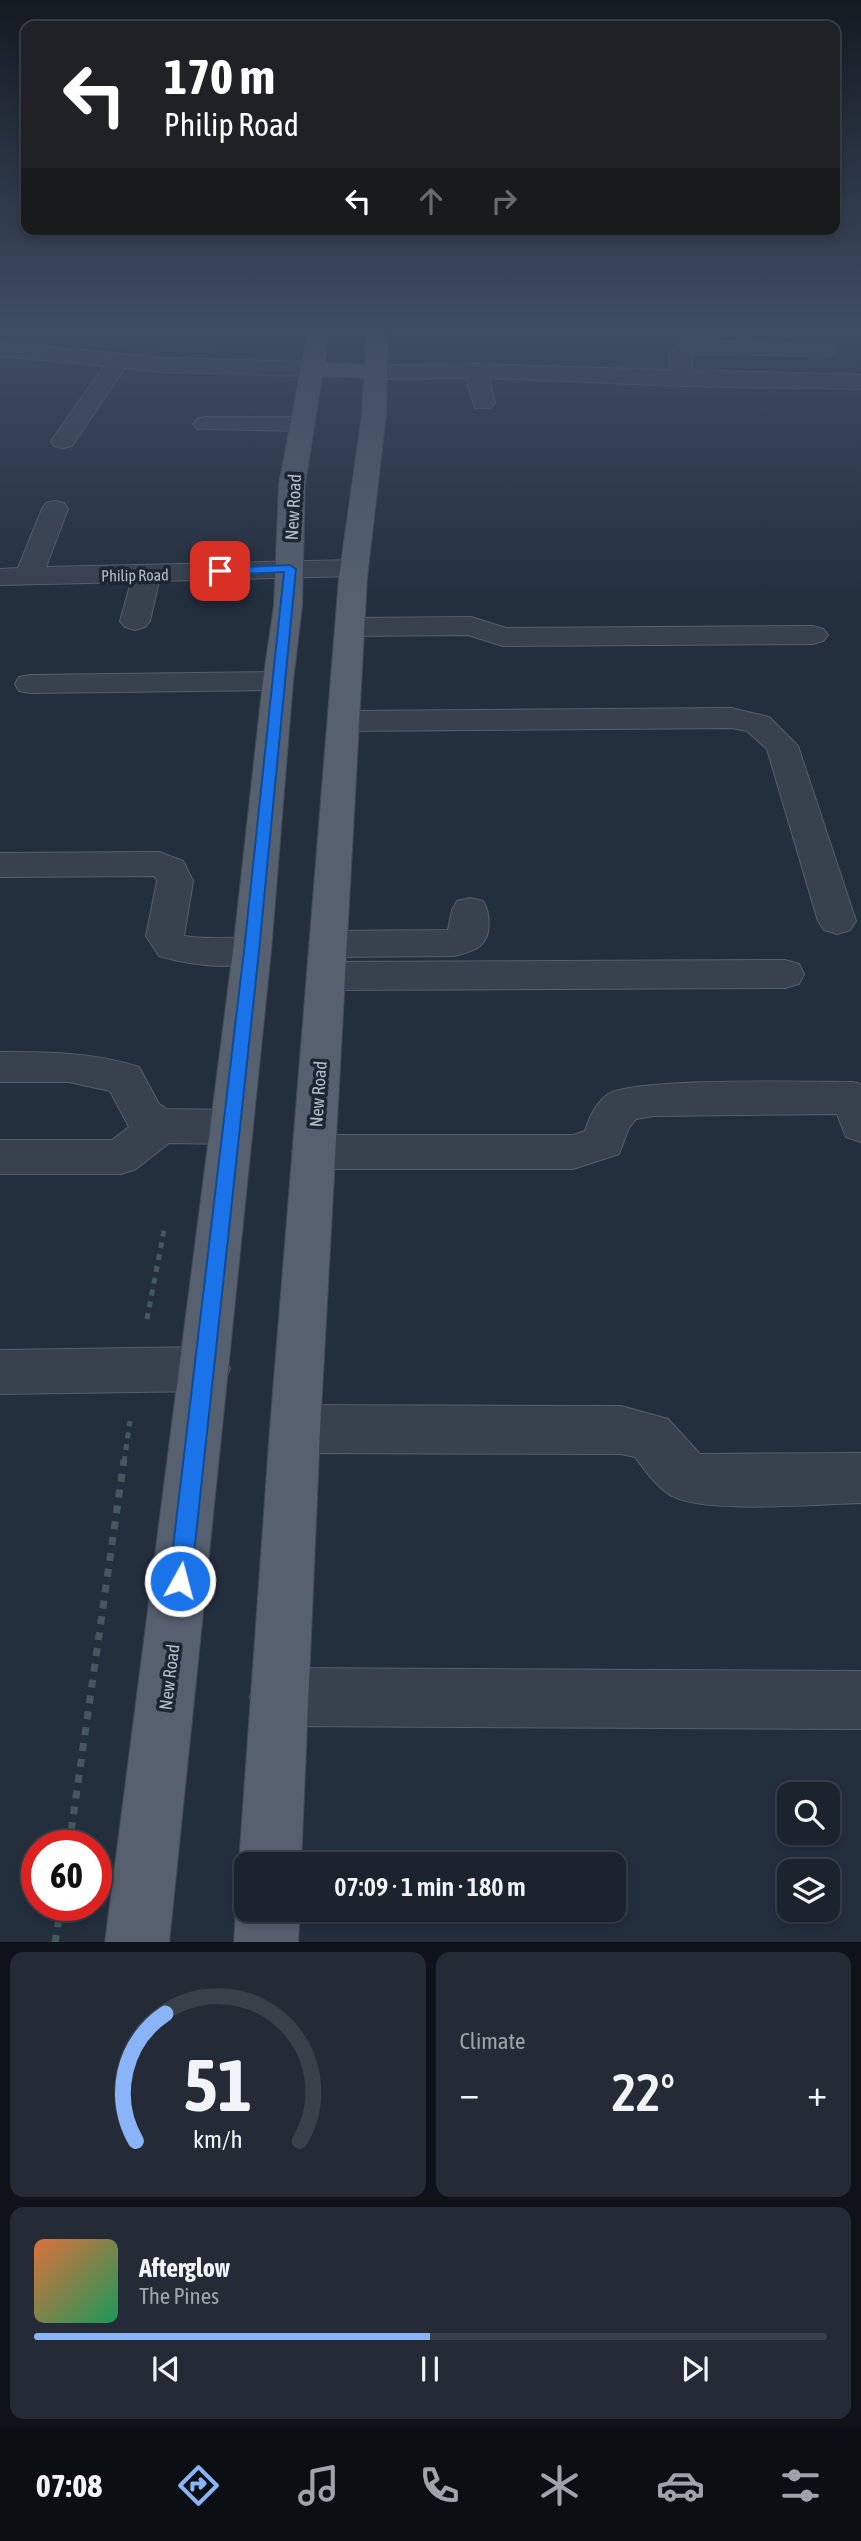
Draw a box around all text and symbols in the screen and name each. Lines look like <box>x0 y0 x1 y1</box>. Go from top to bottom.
text: 170 m <box>164 48 275 104</box>
icon: left <box>49 49 140 140</box>
text: Philip Road <box>164 106 299 143</box>
icon: left <box>339 182 377 220</box>
icon: ahead <box>412 182 450 220</box>
icon: right <box>485 182 523 220</box>
street label: New Road <box>281 473 305 541</box>
pin <box>190 541 250 601</box>
icon: arrive <box>201 552 239 590</box>
street label: Philip Road <box>101 565 169 586</box>
street label: New Road <box>305 1060 331 1128</box>
position arrow <box>143 1544 217 1618</box>
street label: New Road <box>155 1643 183 1711</box>
map controls <box>777 1782 840 1922</box>
button: search <box>777 1782 840 1845</box>
speed limit sign: 60 <box>21 1830 112 1921</box>
button: layers <box>777 1859 840 1922</box>
text: 07:09 · 1 min · 180 m <box>334 1872 526 1902</box>
text: Climate <box>460 2028 525 2054</box>
text: 51 <box>184 2043 252 2126</box>
text: 22° <box>612 2062 675 2122</box>
text: − <box>460 2071 479 2114</box>
text: + <box>807 2071 827 2114</box>
text: km/h <box>193 2124 243 2152</box>
text: Afterglow <box>139 2253 230 2283</box>
text: The Pines <box>139 2283 219 2309</box>
icon: previous <box>147 2350 185 2388</box>
icon: pause <box>411 2350 449 2388</box>
icon: next <box>676 2350 714 2388</box>
icon: directions <box>174 2461 223 2510</box>
icon: music <box>294 2461 343 2510</box>
icon: phone <box>415 2461 464 2510</box>
icon: climate <box>535 2461 584 2510</box>
icon: car <box>656 2461 705 2510</box>
icon: filters <box>776 2461 825 2510</box>
text: 07:08 <box>36 2467 102 2504</box>

